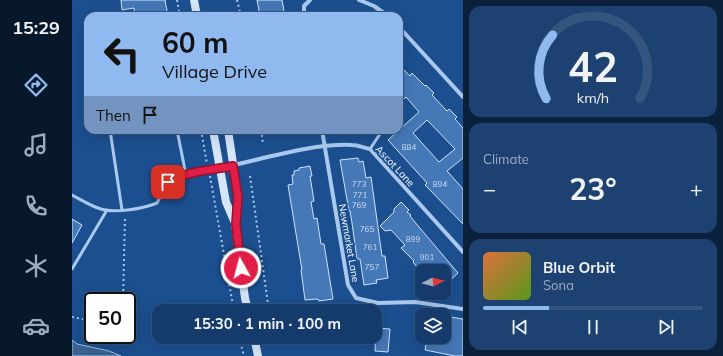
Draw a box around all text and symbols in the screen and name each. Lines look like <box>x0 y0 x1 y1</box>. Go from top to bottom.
text: 15:29 <box>12 16 60 39</box>
text: 60 m <box>162 25 228 60</box>
icon: left <box>96 28 148 80</box>
text: 42 <box>568 40 618 92</box>
text: Village Drive <box>162 60 267 83</box>
icon: directions <box>22 71 50 99</box>
text: km/h <box>577 89 609 107</box>
icon: arrive <box>139 104 161 126</box>
text: Then <box>96 106 131 125</box>
icon: music <box>22 131 50 159</box>
house number: 884 <box>402 142 416 152</box>
street label: Ascot Lane <box>373 143 417 189</box>
text: Climate <box>483 151 529 167</box>
pin <box>151 165 185 199</box>
text: 23° <box>569 170 617 208</box>
icon: arrive <box>157 171 179 193</box>
text: − <box>483 175 496 203</box>
text: + <box>690 175 703 203</box>
house number: 773 <box>352 179 366 189</box>
house number: 894 <box>433 179 447 189</box>
house number: 771 <box>353 190 367 200</box>
icon: phone <box>22 192 50 220</box>
house number: 769 <box>352 200 366 210</box>
street label: Newmarket Lane <box>336 203 362 283</box>
house number: 765 <box>360 224 374 234</box>
house number: 899 <box>406 234 420 244</box>
house number: 761 <box>363 242 377 252</box>
position arrow <box>220 247 262 289</box>
icon: climate <box>22 252 50 280</box>
house number: 901 <box>420 252 434 262</box>
text: Blue Orbit <box>543 258 615 277</box>
house number: 757 <box>365 262 379 272</box>
north arrow <box>415 264 451 300</box>
map controls <box>415 264 451 344</box>
text: Sona <box>543 277 574 293</box>
speed limit sign: 50 <box>84 292 136 344</box>
button: layers <box>415 308 451 344</box>
icon: car <box>22 312 50 340</box>
text: 15:30 · 1 min · 100 m <box>193 314 341 333</box>
icon: previous <box>509 316 531 338</box>
icon: pause <box>582 316 604 338</box>
icon: next <box>655 316 677 338</box>

